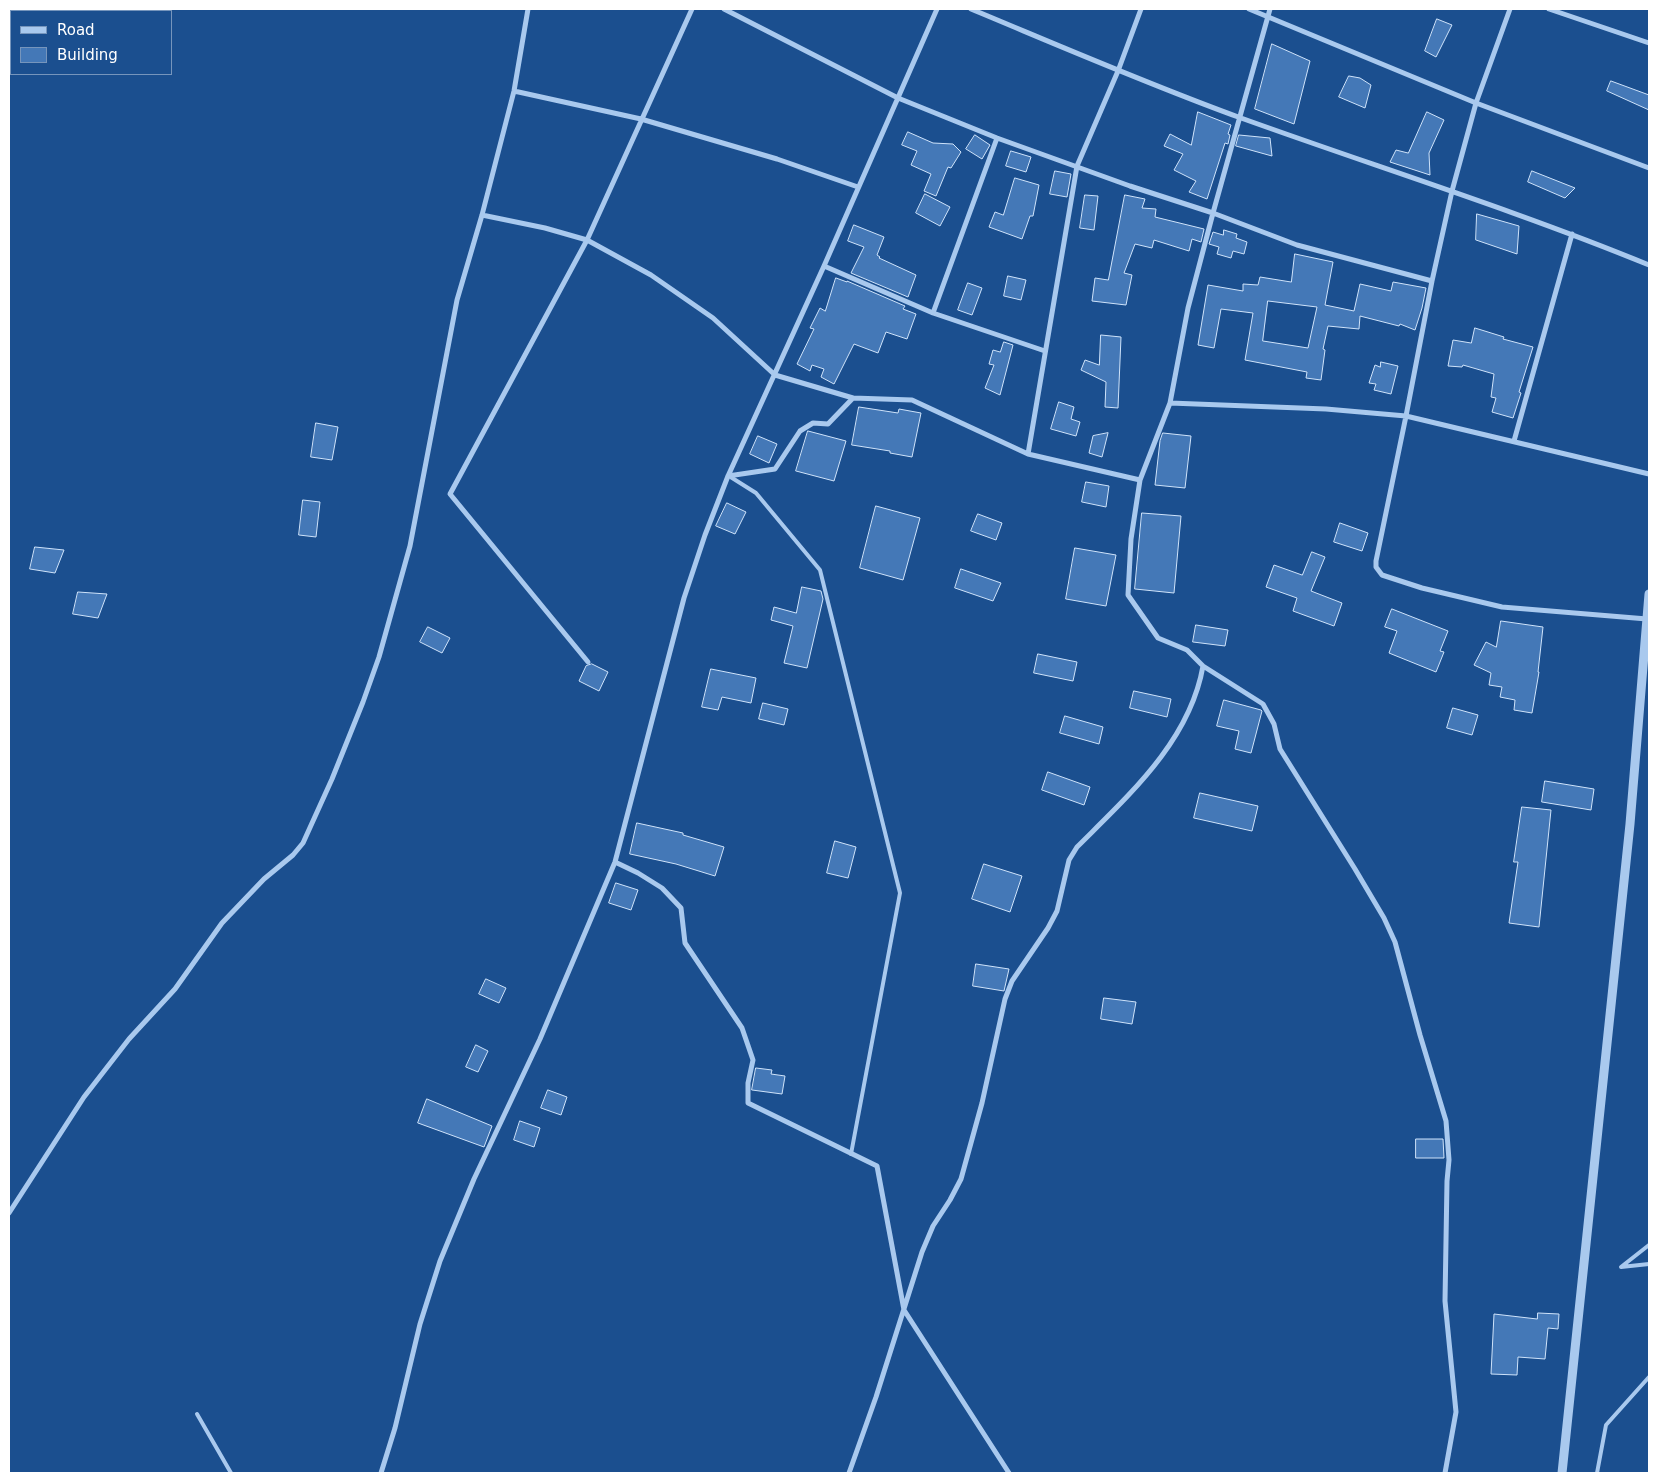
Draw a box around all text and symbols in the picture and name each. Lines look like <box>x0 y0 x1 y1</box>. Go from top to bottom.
legend <box>10 10 172 75</box>
text: Road <box>57 21 95 39</box>
text: Building <box>57 46 118 64</box>

